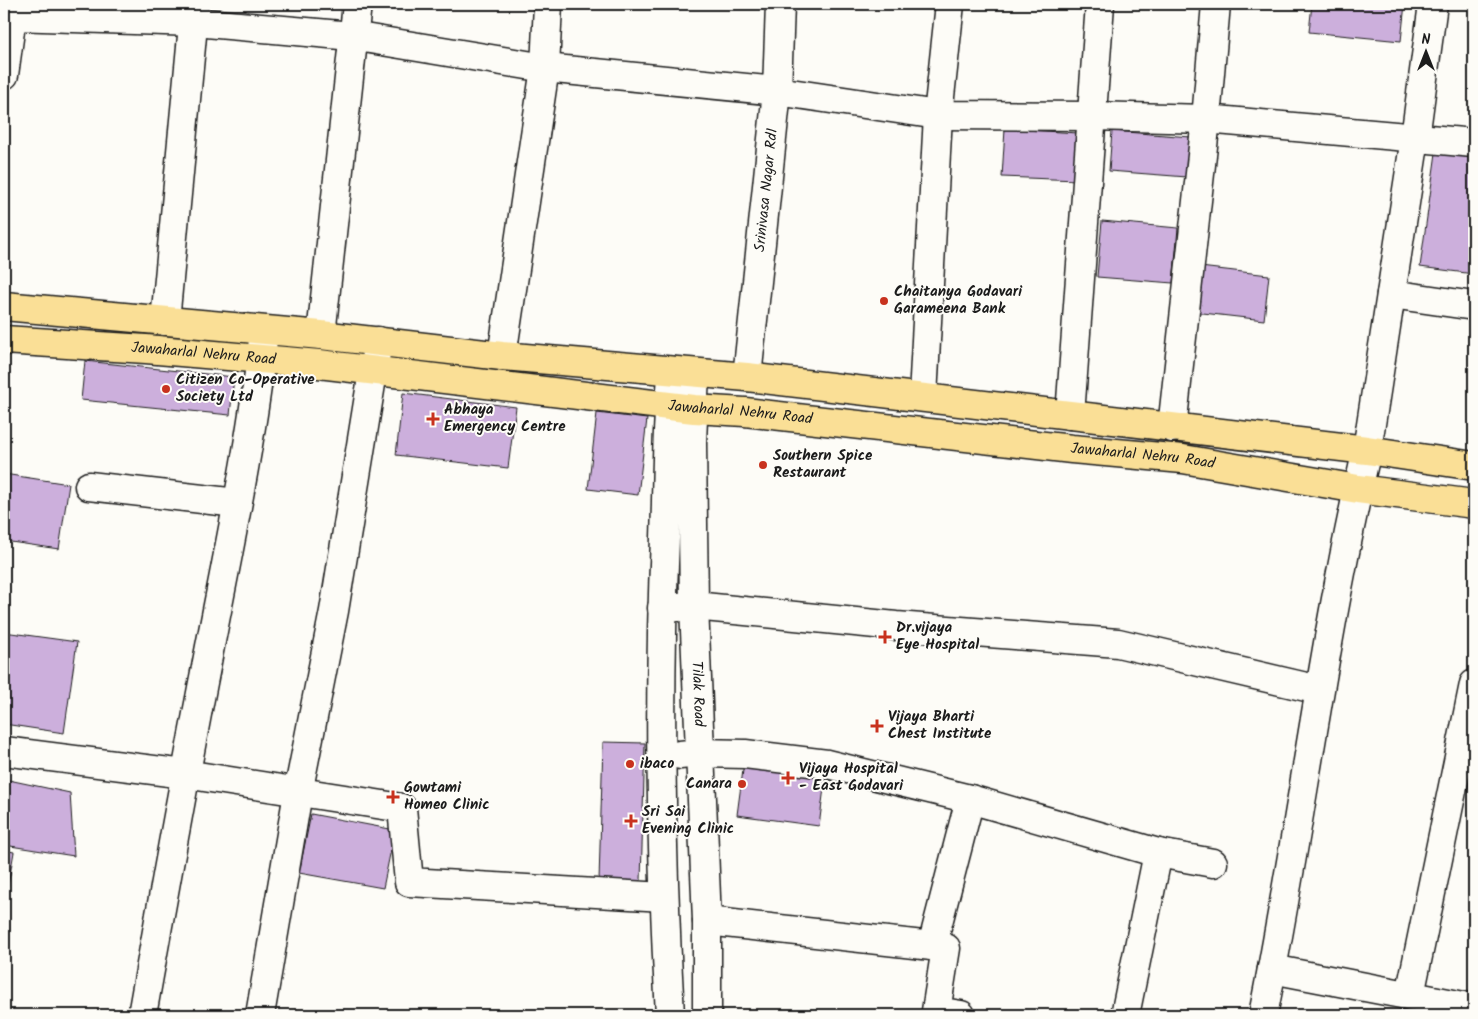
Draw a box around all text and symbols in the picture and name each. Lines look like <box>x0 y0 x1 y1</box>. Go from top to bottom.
north arrow <box>1400 28 1450 78</box>
text: N <box>1422 29 1431 51</box>
street label: Srinivasa Nagar Rd1 <box>748 127 785 253</box>
place label: Chaitanya Godavari Garameena Bank <box>894 280 1023 321</box>
marker: Chaitanya Godavari Garameena Bank <box>878 295 890 307</box>
street label: Jawaharlal Nehru Road <box>130 336 277 372</box>
place label: Citizen Co-Operative Society Ltd <box>176 368 315 409</box>
marker: Citizen Co-Operative Society Ltd <box>160 383 172 395</box>
street label: Jawaharlal Nehru Road <box>667 394 814 432</box>
place label: Abhaya Emergency Centre <box>444 398 566 439</box>
marker: Abhaya Emergency Centre <box>426 412 440 426</box>
street label: Jawaharlal Nehru Road <box>1070 437 1217 476</box>
place label: Southern Spice Restaurant <box>773 444 873 485</box>
marker: Southern Spice Restaurant <box>757 459 769 471</box>
place label: Dr.vijaya Eye Hospital <box>896 616 979 657</box>
marker: Dr.vijaya Eye Hospital <box>878 630 892 644</box>
street label: Tilak Road <box>684 661 711 728</box>
place label: Vijaya Bharti Chest Institute <box>888 705 992 746</box>
marker: Vijaya Bharti Chest Institute <box>870 719 884 733</box>
place label: ibaco <box>640 752 674 776</box>
place label: Vijaya Hospital - East Godavari <box>799 757 904 798</box>
marker: ibaco <box>624 758 636 770</box>
marker: Vijaya Hospital - East Godavari <box>781 771 795 785</box>
place label: Canara <box>686 772 732 796</box>
place label: Gowtami Homeo Clinic <box>404 776 490 817</box>
marker: Canara <box>736 778 748 790</box>
marker: Gowtami Homeo Clinic <box>386 790 400 804</box>
place label: Sri Sai Evening Clinic <box>642 800 734 841</box>
marker: Sri Sai Evening Clinic <box>624 814 638 828</box>

